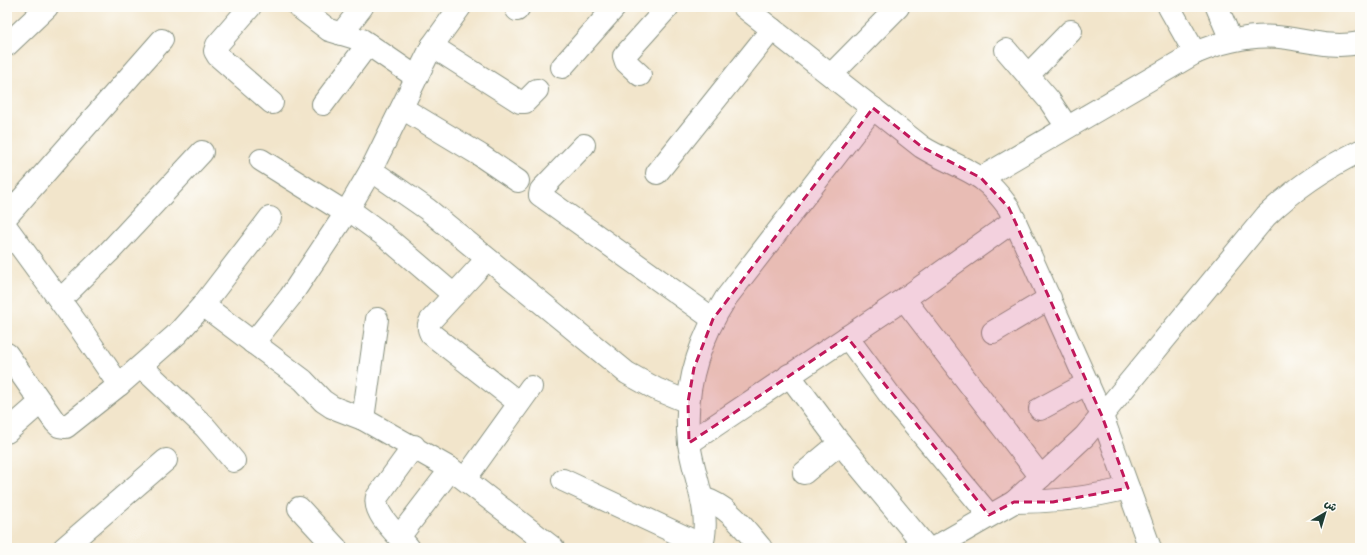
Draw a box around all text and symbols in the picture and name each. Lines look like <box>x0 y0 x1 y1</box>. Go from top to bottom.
north arrow <box>1305 493 1345 533</box>
text: ش <box>1321 496 1340 515</box>

